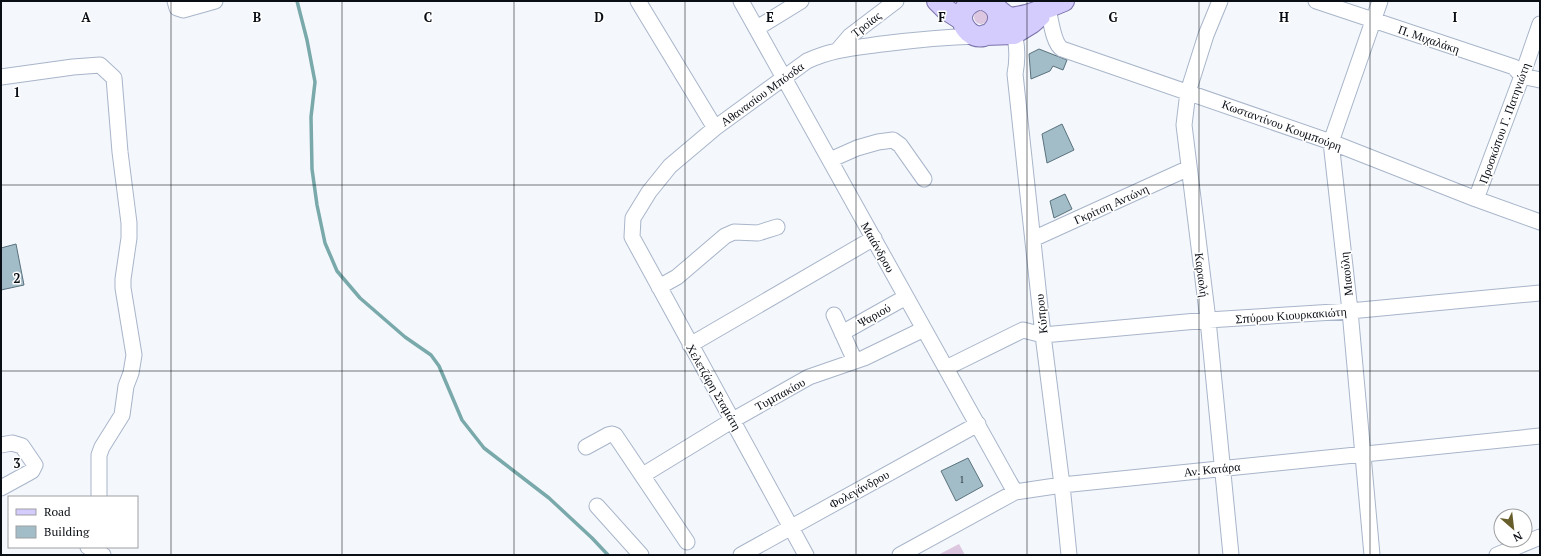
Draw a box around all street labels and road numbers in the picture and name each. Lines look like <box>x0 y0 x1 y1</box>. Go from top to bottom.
street label: Τροίας <box>848 8 884 40</box>
street label: Π. Μιχαλάκη <box>1396 21 1462 57</box>
street label: Αθανασίου Μπόσδα <box>717 58 807 129</box>
street label: Προσκόπου Γ. Πατηνιώτη <box>1475 60 1533 186</box>
street label: Κωσταντίνου Κουμπούρη <box>1220 96 1344 154</box>
street label: Γκρίτση Αντώνη <box>1071 181 1151 227</box>
street label: Μαιάνδρου <box>858 219 898 275</box>
street label: Μιαούλη <box>1336 251 1356 297</box>
street label: Καραολή <box>1192 252 1212 298</box>
street label: Κύπρου <box>1031 293 1051 335</box>
street label: Ψαριού <box>855 300 893 330</box>
street label: Σπύρου Κιουρκακιώτη <box>1235 304 1347 326</box>
street label: Χελετζάρη Σταμάτη <box>683 341 745 433</box>
street label: Τυμπακίου <box>752 374 808 414</box>
street label: Αν. Κατάρα <box>1183 458 1242 479</box>
street label: Φολεγάνδρου <box>826 466 892 512</box>

